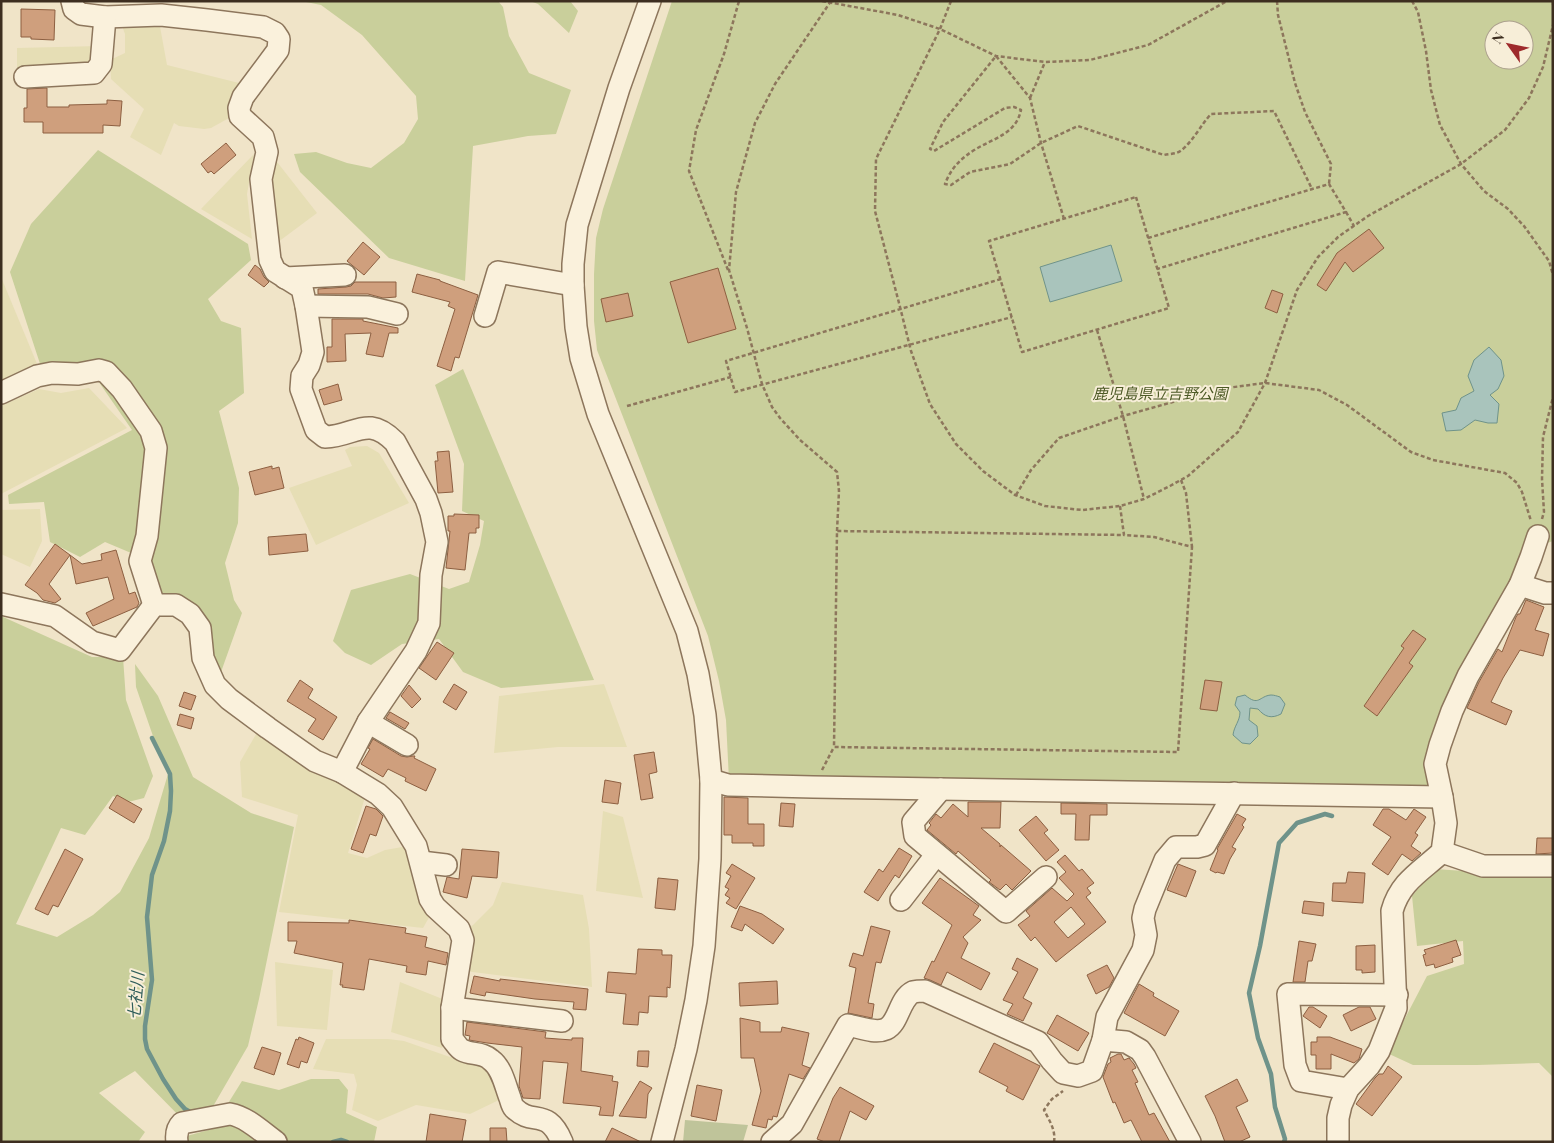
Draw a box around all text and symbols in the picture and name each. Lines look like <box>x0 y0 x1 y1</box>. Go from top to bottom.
north arrow <box>1484 20 1534 70</box>
text: N <box>1487 28 1508 47</box>
park label: 鹿児島県立吉野公園 <box>1092 383 1229 403</box>
water label: 七社川 <box>122 969 148 1021</box>

